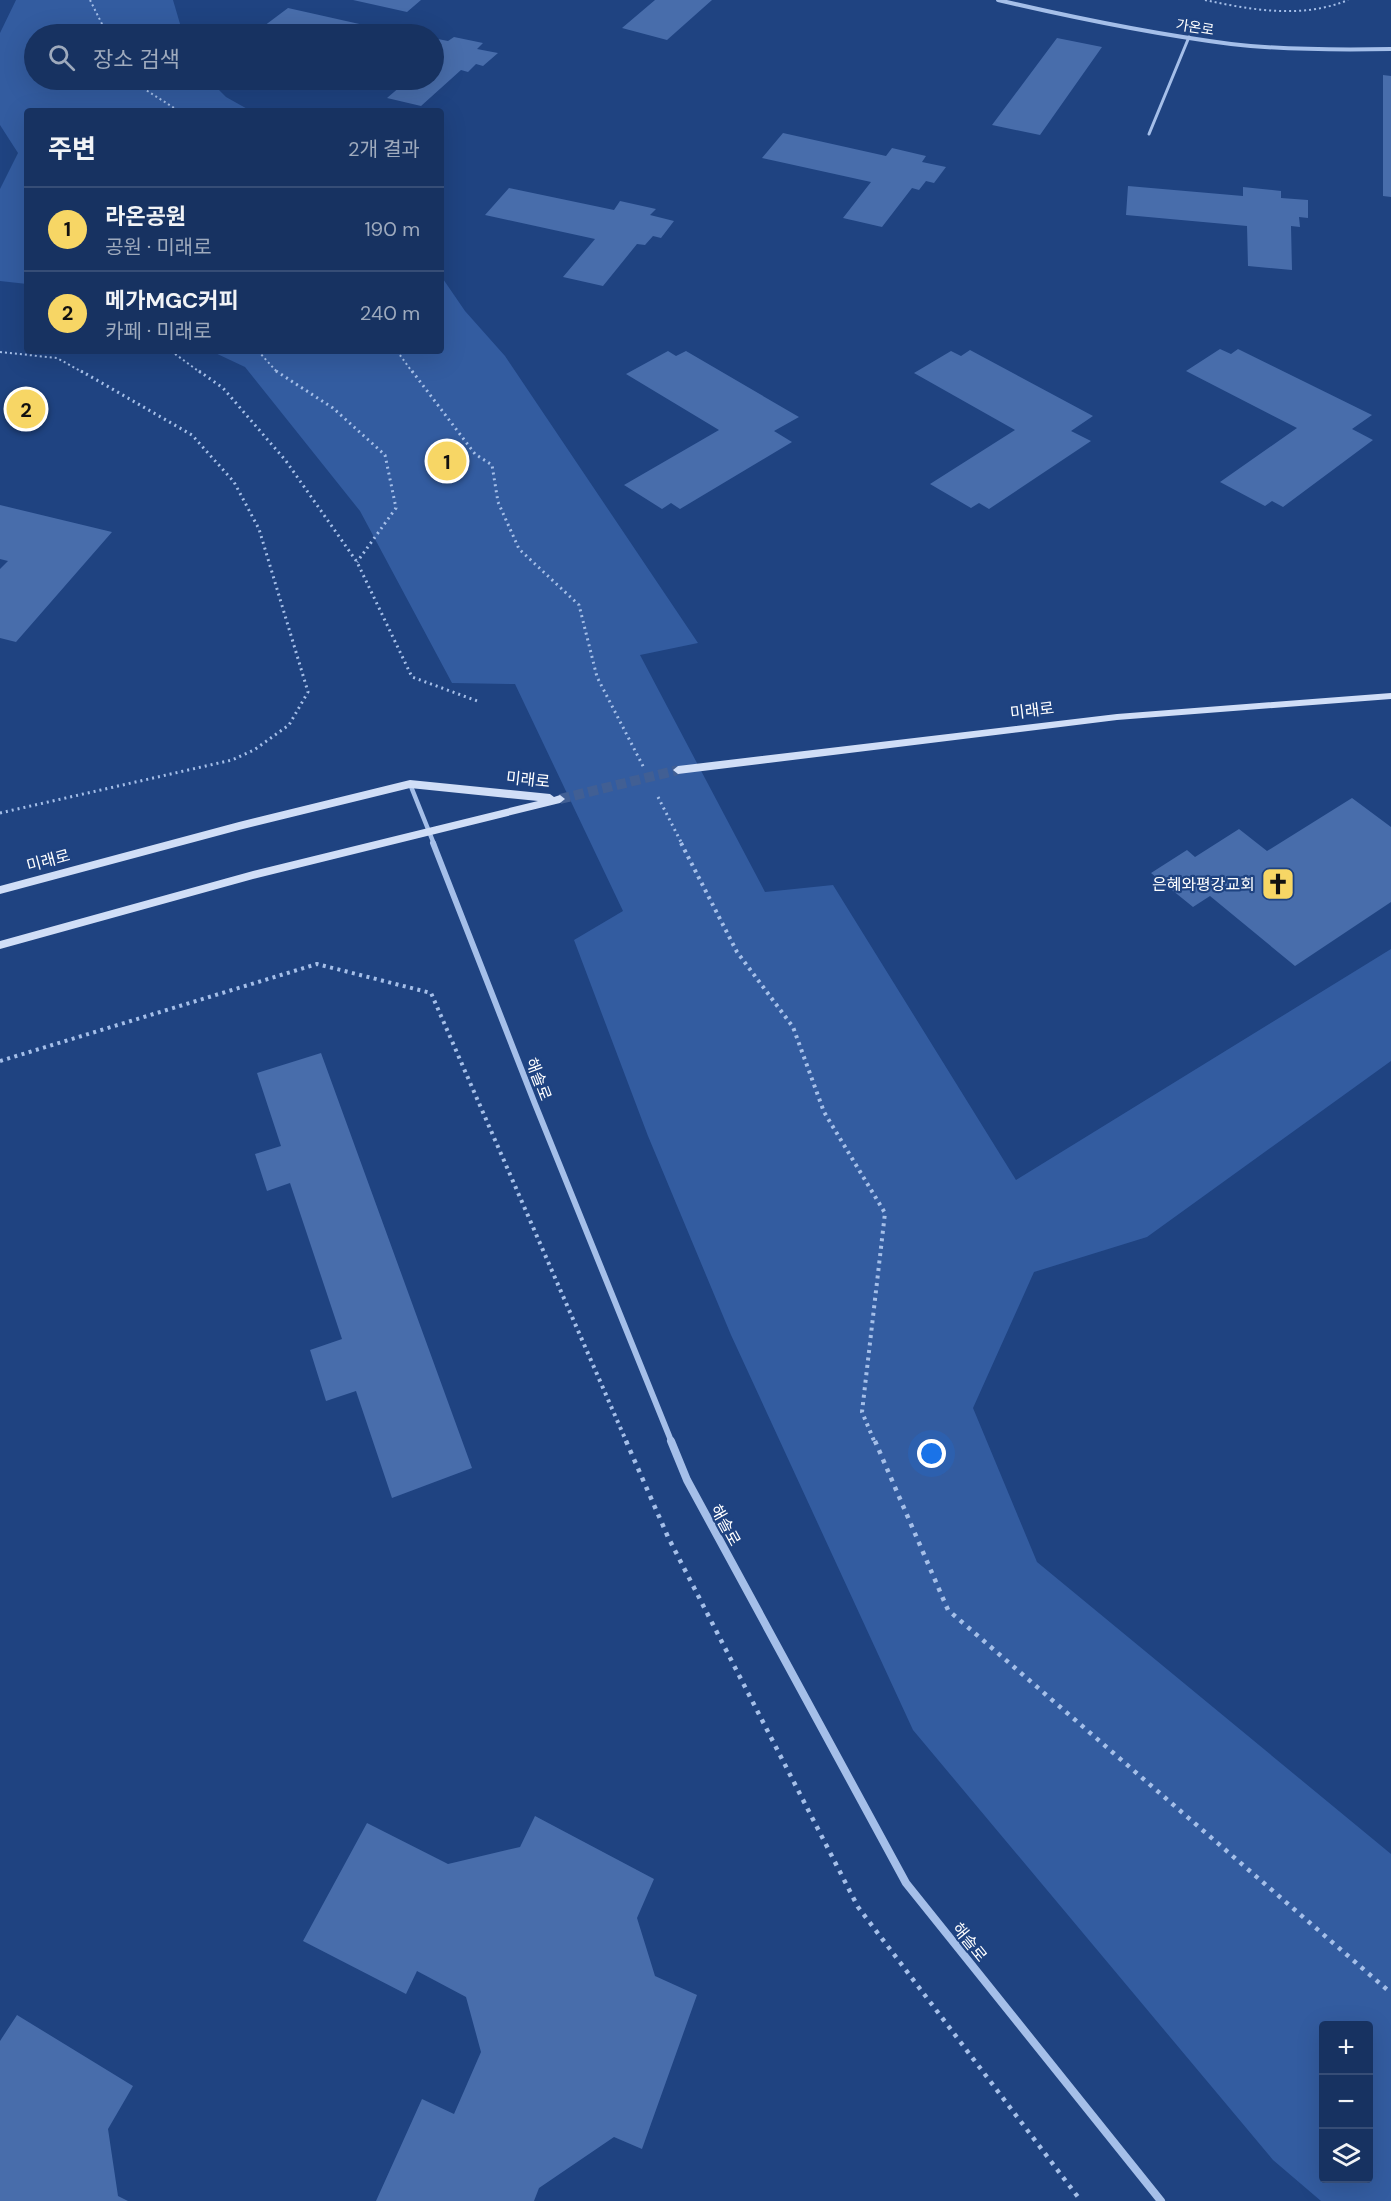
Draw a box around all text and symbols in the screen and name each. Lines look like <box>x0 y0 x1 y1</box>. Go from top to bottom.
street label: 가온로 <box>1175 15 1216 39</box>
search box <box>24 24 444 90</box>
icon: search <box>45 41 78 74</box>
text: 장소 검색 <box>93 45 180 74</box>
text: 주변 <box>48 132 96 166</box>
text: 2개 결과 <box>348 136 420 162</box>
text: 라온공원 <box>105 202 186 231</box>
text: 1 <box>64 216 71 242</box>
text: 190 m <box>364 216 420 242</box>
text: 공원 · 미래로 <box>105 234 212 260</box>
text: 메가MGC커피 <box>105 286 239 315</box>
text: 2 <box>62 300 73 326</box>
text: 240 m <box>360 300 420 326</box>
text: 카페 · 미래로 <box>105 318 212 344</box>
pin: 2 <box>6 386 46 432</box>
pin: 1 <box>428 438 466 484</box>
street label: 미래로 <box>1009 697 1056 724</box>
street label: 미래로 <box>505 767 551 792</box>
street label: 미래로 <box>24 845 72 876</box>
church icon: 은혜와평강교회 <box>1260 866 1296 902</box>
place label: 은혜와평강교회 <box>1152 874 1255 895</box>
street label: 해솔로 <box>521 1055 556 1104</box>
your location <box>917 1439 946 1468</box>
street label: 해솔로 <box>706 1501 746 1550</box>
street label: 해솔로 <box>948 1919 992 1966</box>
map controls <box>1319 2021 1373 2183</box>
button: + <box>1319 2021 1373 2075</box>
button: − <box>1319 2075 1373 2129</box>
button: layers <box>1319 2129 1373 2183</box>

